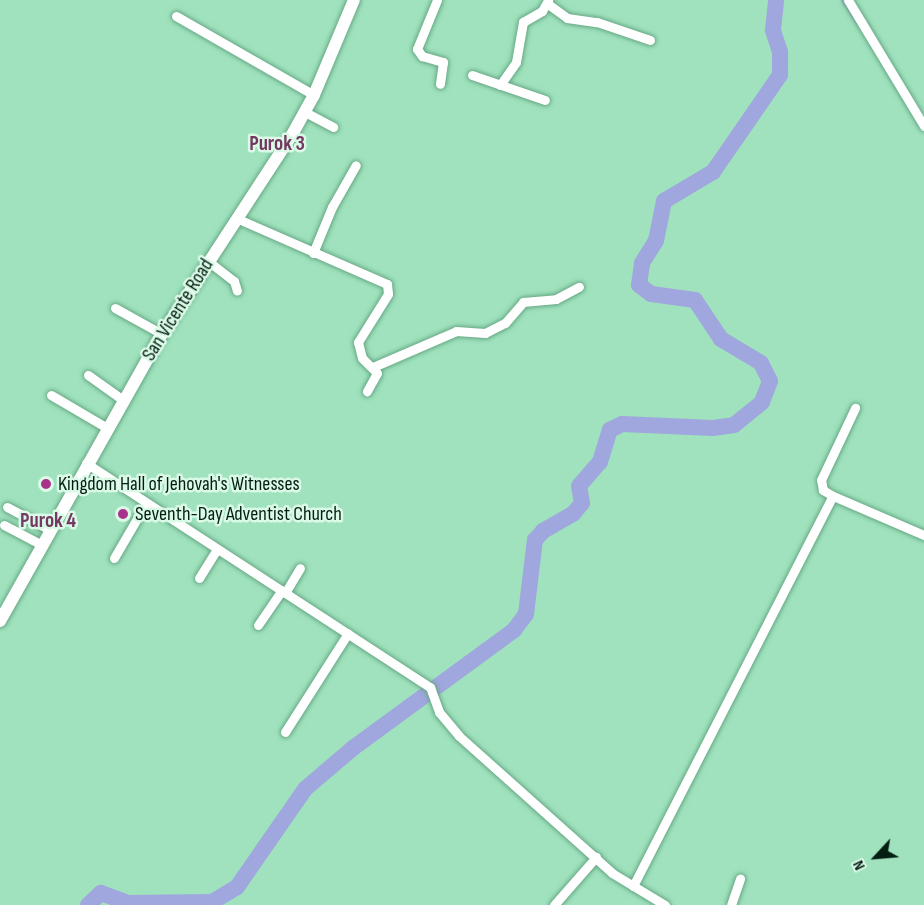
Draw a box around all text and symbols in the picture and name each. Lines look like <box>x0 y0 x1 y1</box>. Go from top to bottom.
district label: Purok 3 <box>249 131 305 157</box>
street label: San Vicente Road <box>137 255 219 365</box>
place label: Kingdom Hall of Jehovah's Witnesses <box>58 472 300 496</box>
marker: Kingdom Hall of Jehovah's Witnesses <box>39 477 53 491</box>
place label: Seventh-Day Adventist Church <box>135 502 342 526</box>
marker: Seventh-Day Adventist Church <box>116 507 130 521</box>
district label: Purok 4 <box>20 508 76 534</box>
north arrow <box>846 827 906 887</box>
text: N <box>849 857 870 873</box>

